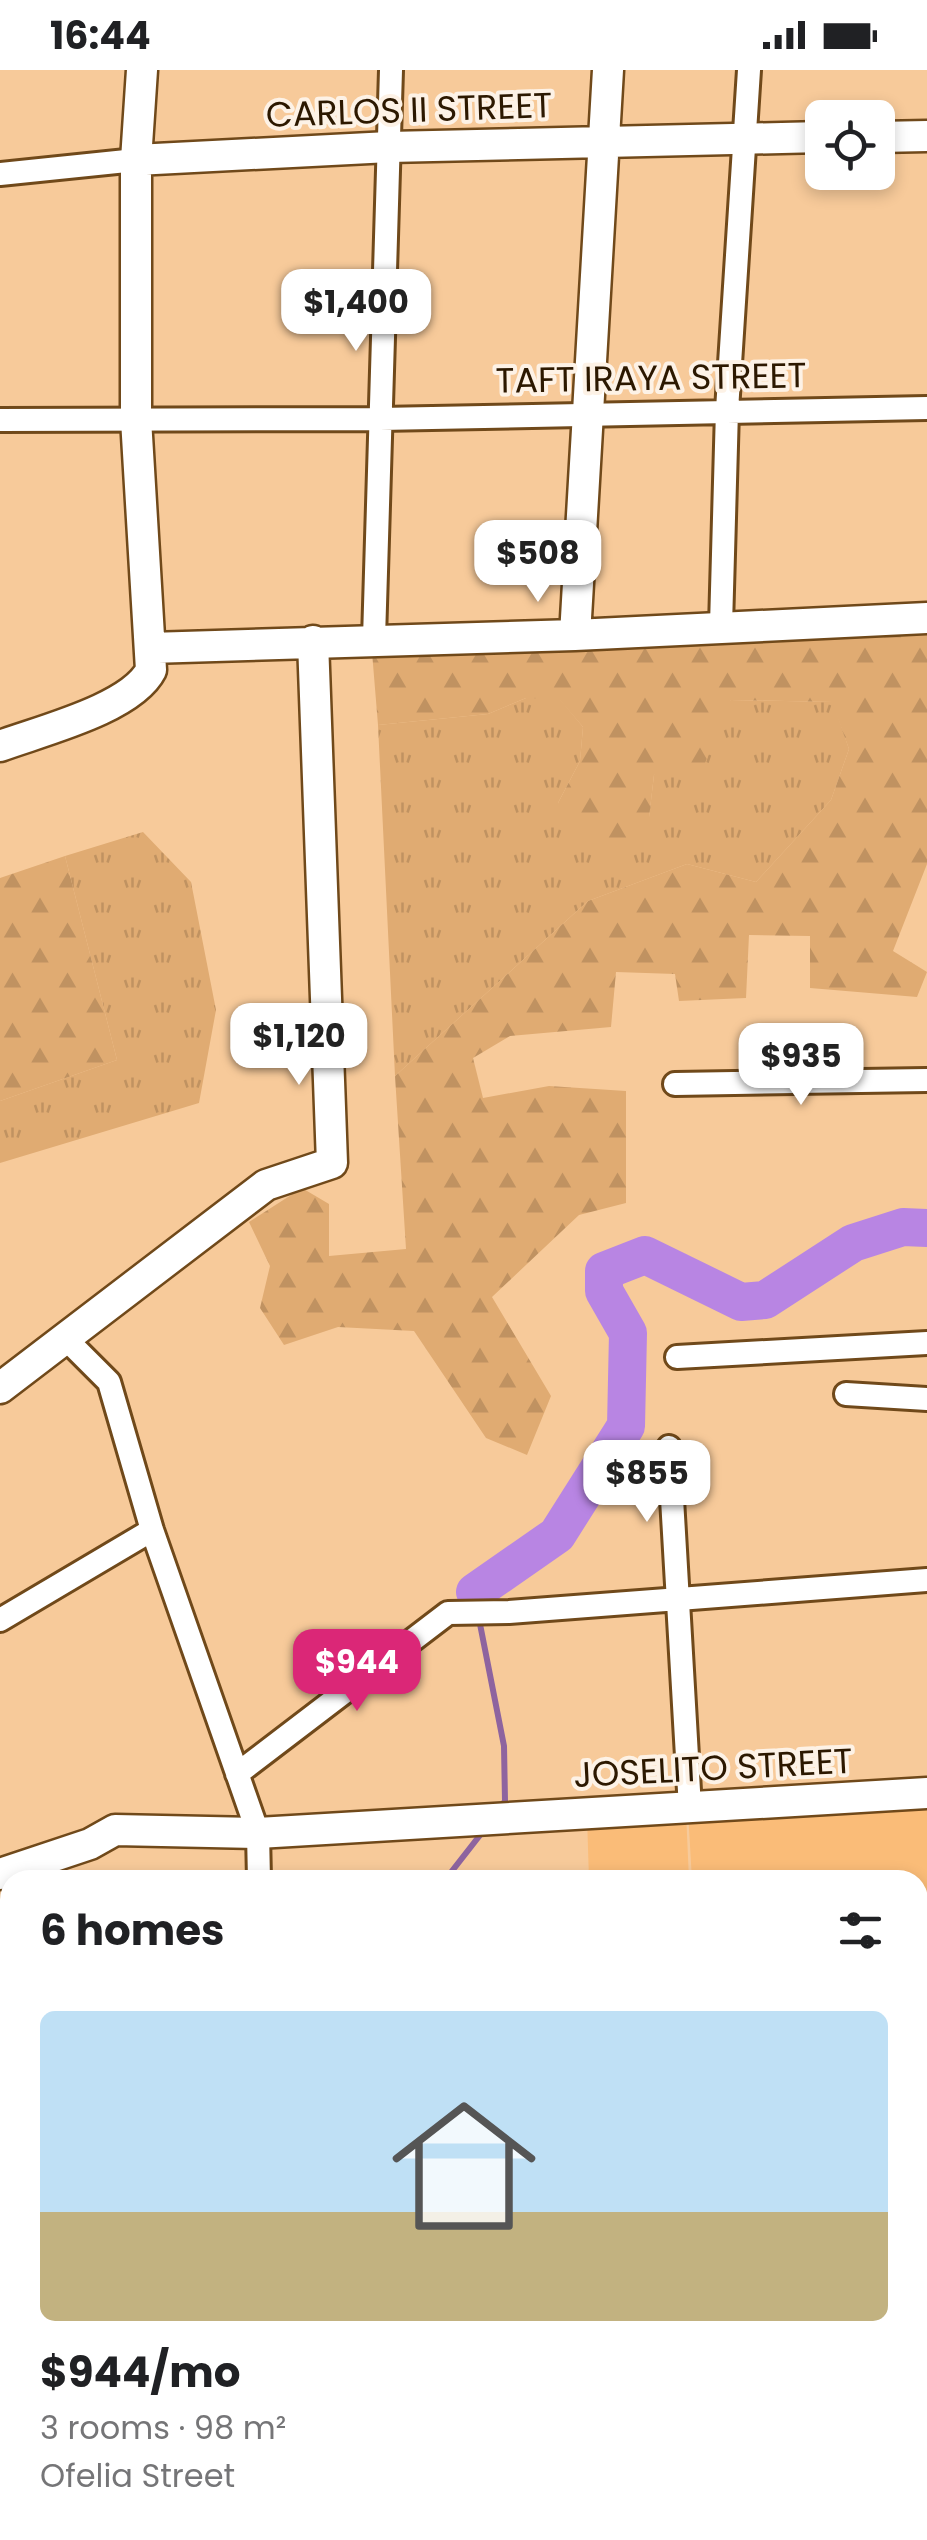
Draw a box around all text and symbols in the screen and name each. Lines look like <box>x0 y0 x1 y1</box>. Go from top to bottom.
text: 16:44 <box>50 9 151 62</box>
street label: CARLOS II STREET <box>265 80 553 139</box>
map controls <box>805 100 895 190</box>
button: locate <box>805 100 895 190</box>
pin: $1,400 <box>275 269 437 354</box>
text: $1,400 <box>303 279 409 324</box>
street label: TAFT IRAYA STREET <box>495 350 807 405</box>
pin: $508 <box>479 520 597 605</box>
text: $508 <box>496 530 580 575</box>
pin: $1,120 <box>218 1003 380 1088</box>
text: $1,120 <box>252 1013 346 1058</box>
pin: $935 <box>742 1023 860 1108</box>
text: $935 <box>761 1033 841 1078</box>
pin: $855 <box>588 1440 706 1525</box>
text: $855 <box>605 1450 689 1495</box>
pin: $944 <box>298 1629 416 1714</box>
text: $944 <box>315 1639 399 1684</box>
street label: JOSELITO STREET <box>572 1736 854 1799</box>
text: 6 homes <box>40 1901 225 1960</box>
icon: filters <box>833 1903 888 1958</box>
icon: home <box>374 2076 554 2256</box>
text: $944/mo <box>40 2343 241 2402</box>
text: 3 rooms · 98 m² <box>40 2405 286 2450</box>
text: Ofelia Street <box>40 2453 235 2498</box>

